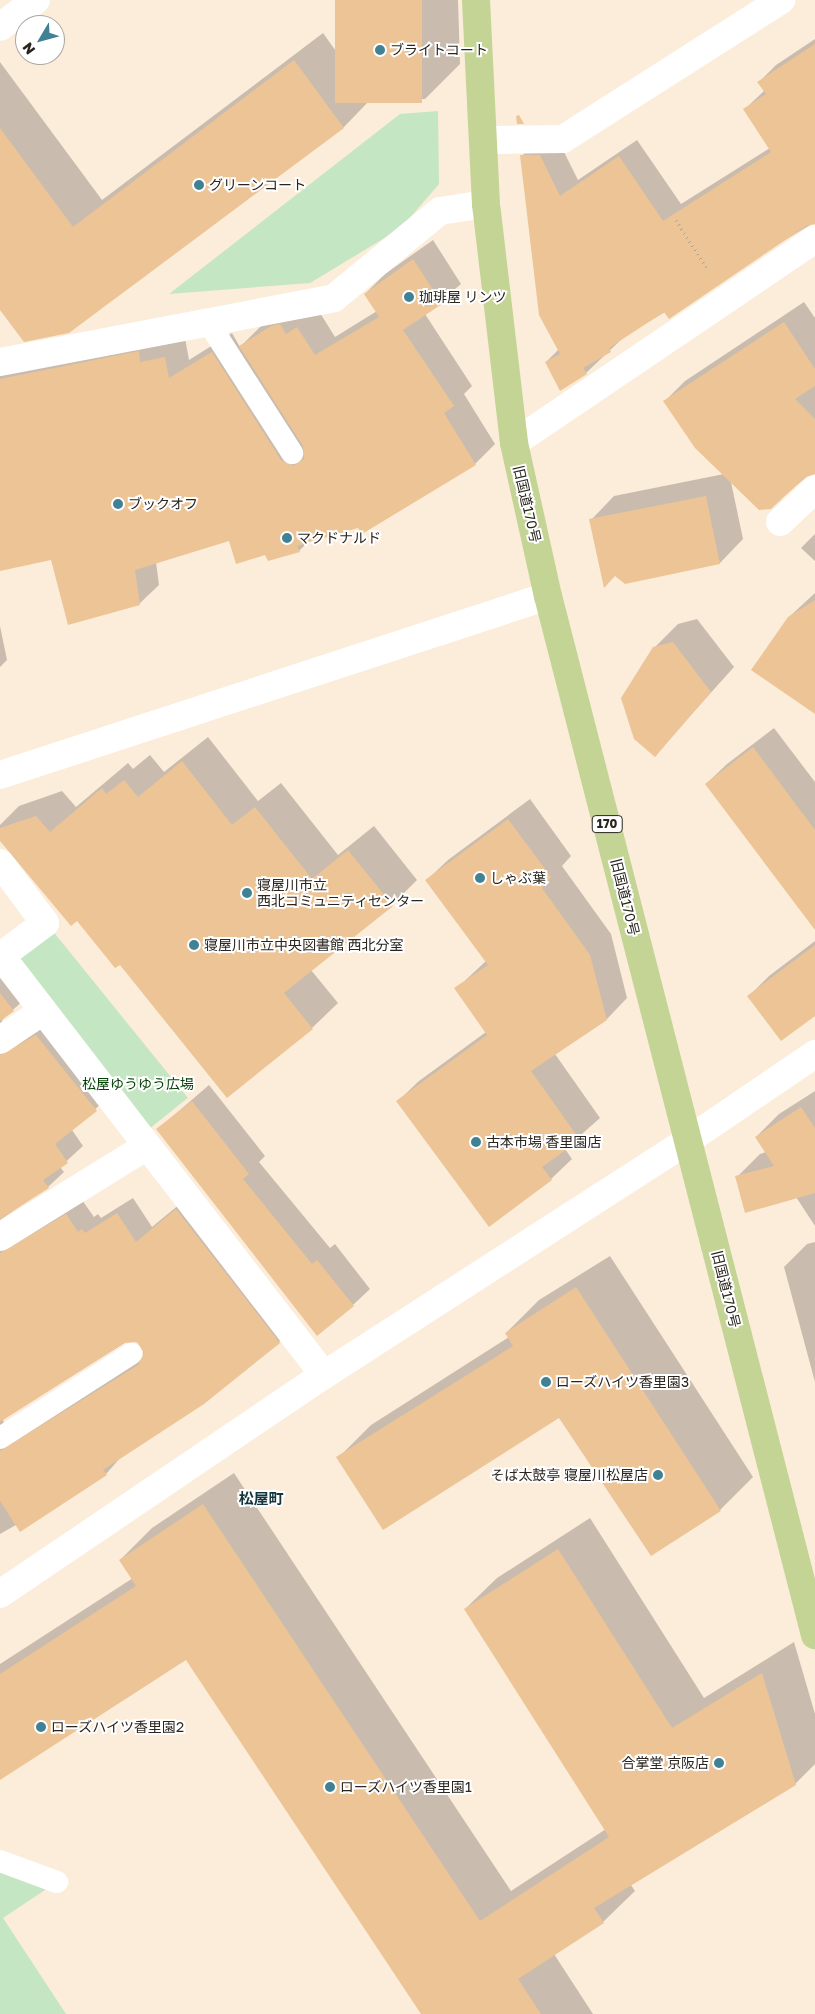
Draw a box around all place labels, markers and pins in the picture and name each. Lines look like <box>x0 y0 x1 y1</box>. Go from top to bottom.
place label: ブライトコート <box>390 42 488 58</box>
marker: ブライトコート <box>374 44 386 56</box>
place label: グリーンコート <box>209 177 307 193</box>
marker: グリーンコート <box>193 179 205 191</box>
place label: 珈琲屋 リンツ <box>419 289 506 305</box>
marker: 珈琲屋 リンツ <box>403 291 415 303</box>
place label: ブックオフ <box>128 496 198 512</box>
marker: ブックオフ <box>112 498 124 510</box>
place label: マクドナルド <box>297 530 381 546</box>
marker: マクドナルド <box>281 532 293 544</box>
place label: しゃぶ葉 <box>490 870 546 886</box>
marker: しゃぶ葉 <box>474 872 486 884</box>
place label: 寝屋川市立 西北コミュニティセンター <box>257 877 425 910</box>
marker: 寝屋川市立 西北コミュニティセンター <box>241 887 253 899</box>
place label: 寝屋川市立中央図書館 西北分室 <box>204 937 403 953</box>
marker: 寝屋川市立中央図書館 西北分室 <box>188 939 200 951</box>
place label: 古本市場 香里園店 <box>486 1134 601 1150</box>
marker: 古本市場 香里園店 <box>470 1136 482 1148</box>
place label: ローズハイツ香里園3 <box>556 1374 690 1390</box>
marker: ローズハイツ香里園3 <box>540 1376 552 1388</box>
place label: そば太鼓亭 寝屋川松屋店 <box>491 1467 648 1483</box>
marker: そば太鼓亭 寝屋川松屋店 <box>652 1469 664 1481</box>
place label: ローズハイツ香里園2 <box>51 1719 185 1735</box>
marker: ローズハイツ香里園2 <box>35 1721 47 1733</box>
place label: 合掌堂 京阪店 <box>622 1755 709 1771</box>
marker: 合掌堂 京阪店 <box>713 1757 725 1769</box>
place label: ローズハイツ香里園1 <box>340 1779 473 1795</box>
marker: ローズハイツ香里園1 <box>324 1781 336 1793</box>

